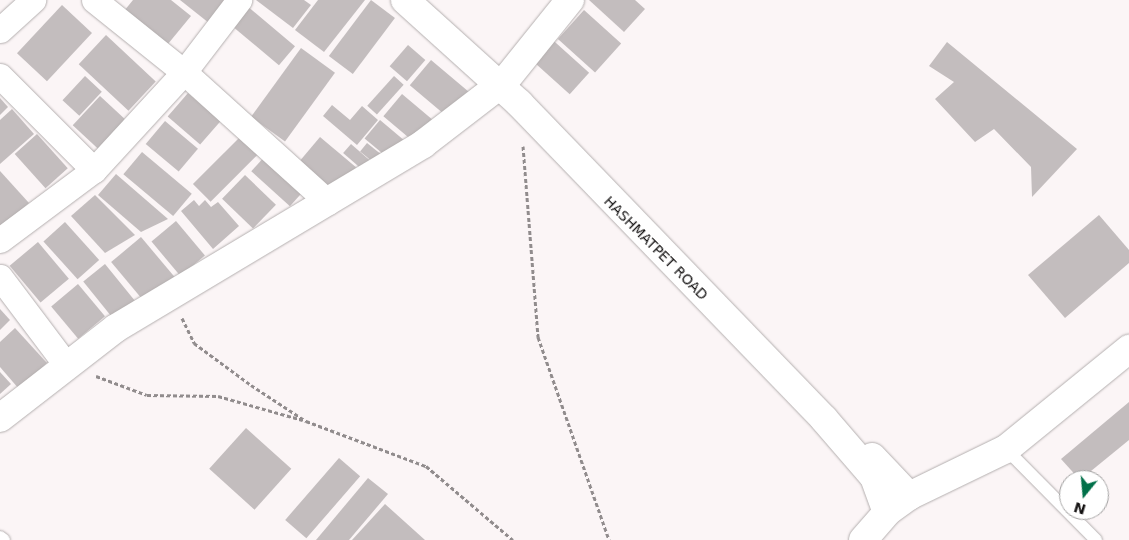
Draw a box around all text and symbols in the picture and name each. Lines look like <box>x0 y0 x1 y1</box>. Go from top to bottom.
street label: HASHMATPET ROAD <box>601 193 711 303</box>
north arrow <box>1059 470 1109 520</box>
text: N <box>1072 499 1088 518</box>

